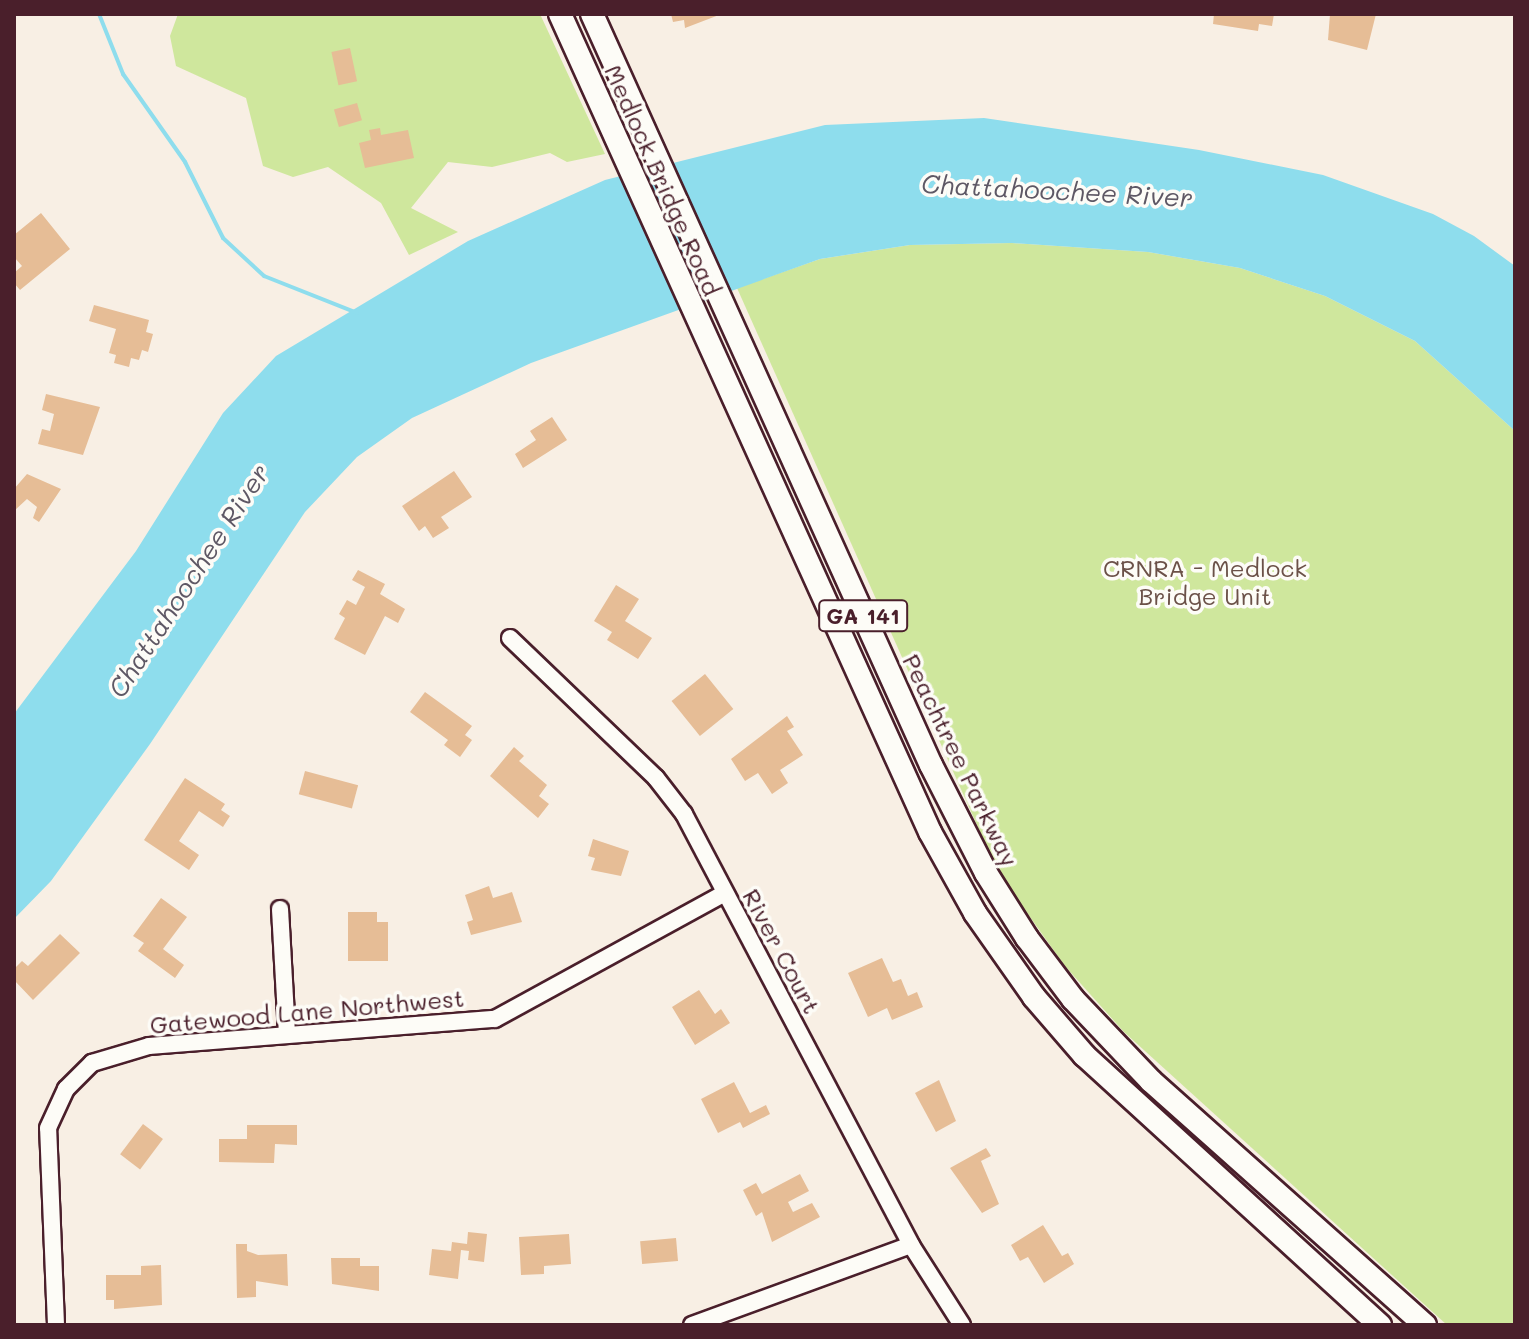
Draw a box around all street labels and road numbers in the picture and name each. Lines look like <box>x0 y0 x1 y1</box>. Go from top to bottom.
street label: Medlock Bridge Road <box>599 60 727 300</box>
road number: GA 141 <box>817 598 909 634</box>
street label: Peachtree Parkway <box>897 649 1025 871</box>
street label: River Court <box>737 884 827 1018</box>
street label: Gatewood Lane Northwest <box>149 983 465 1039</box>

